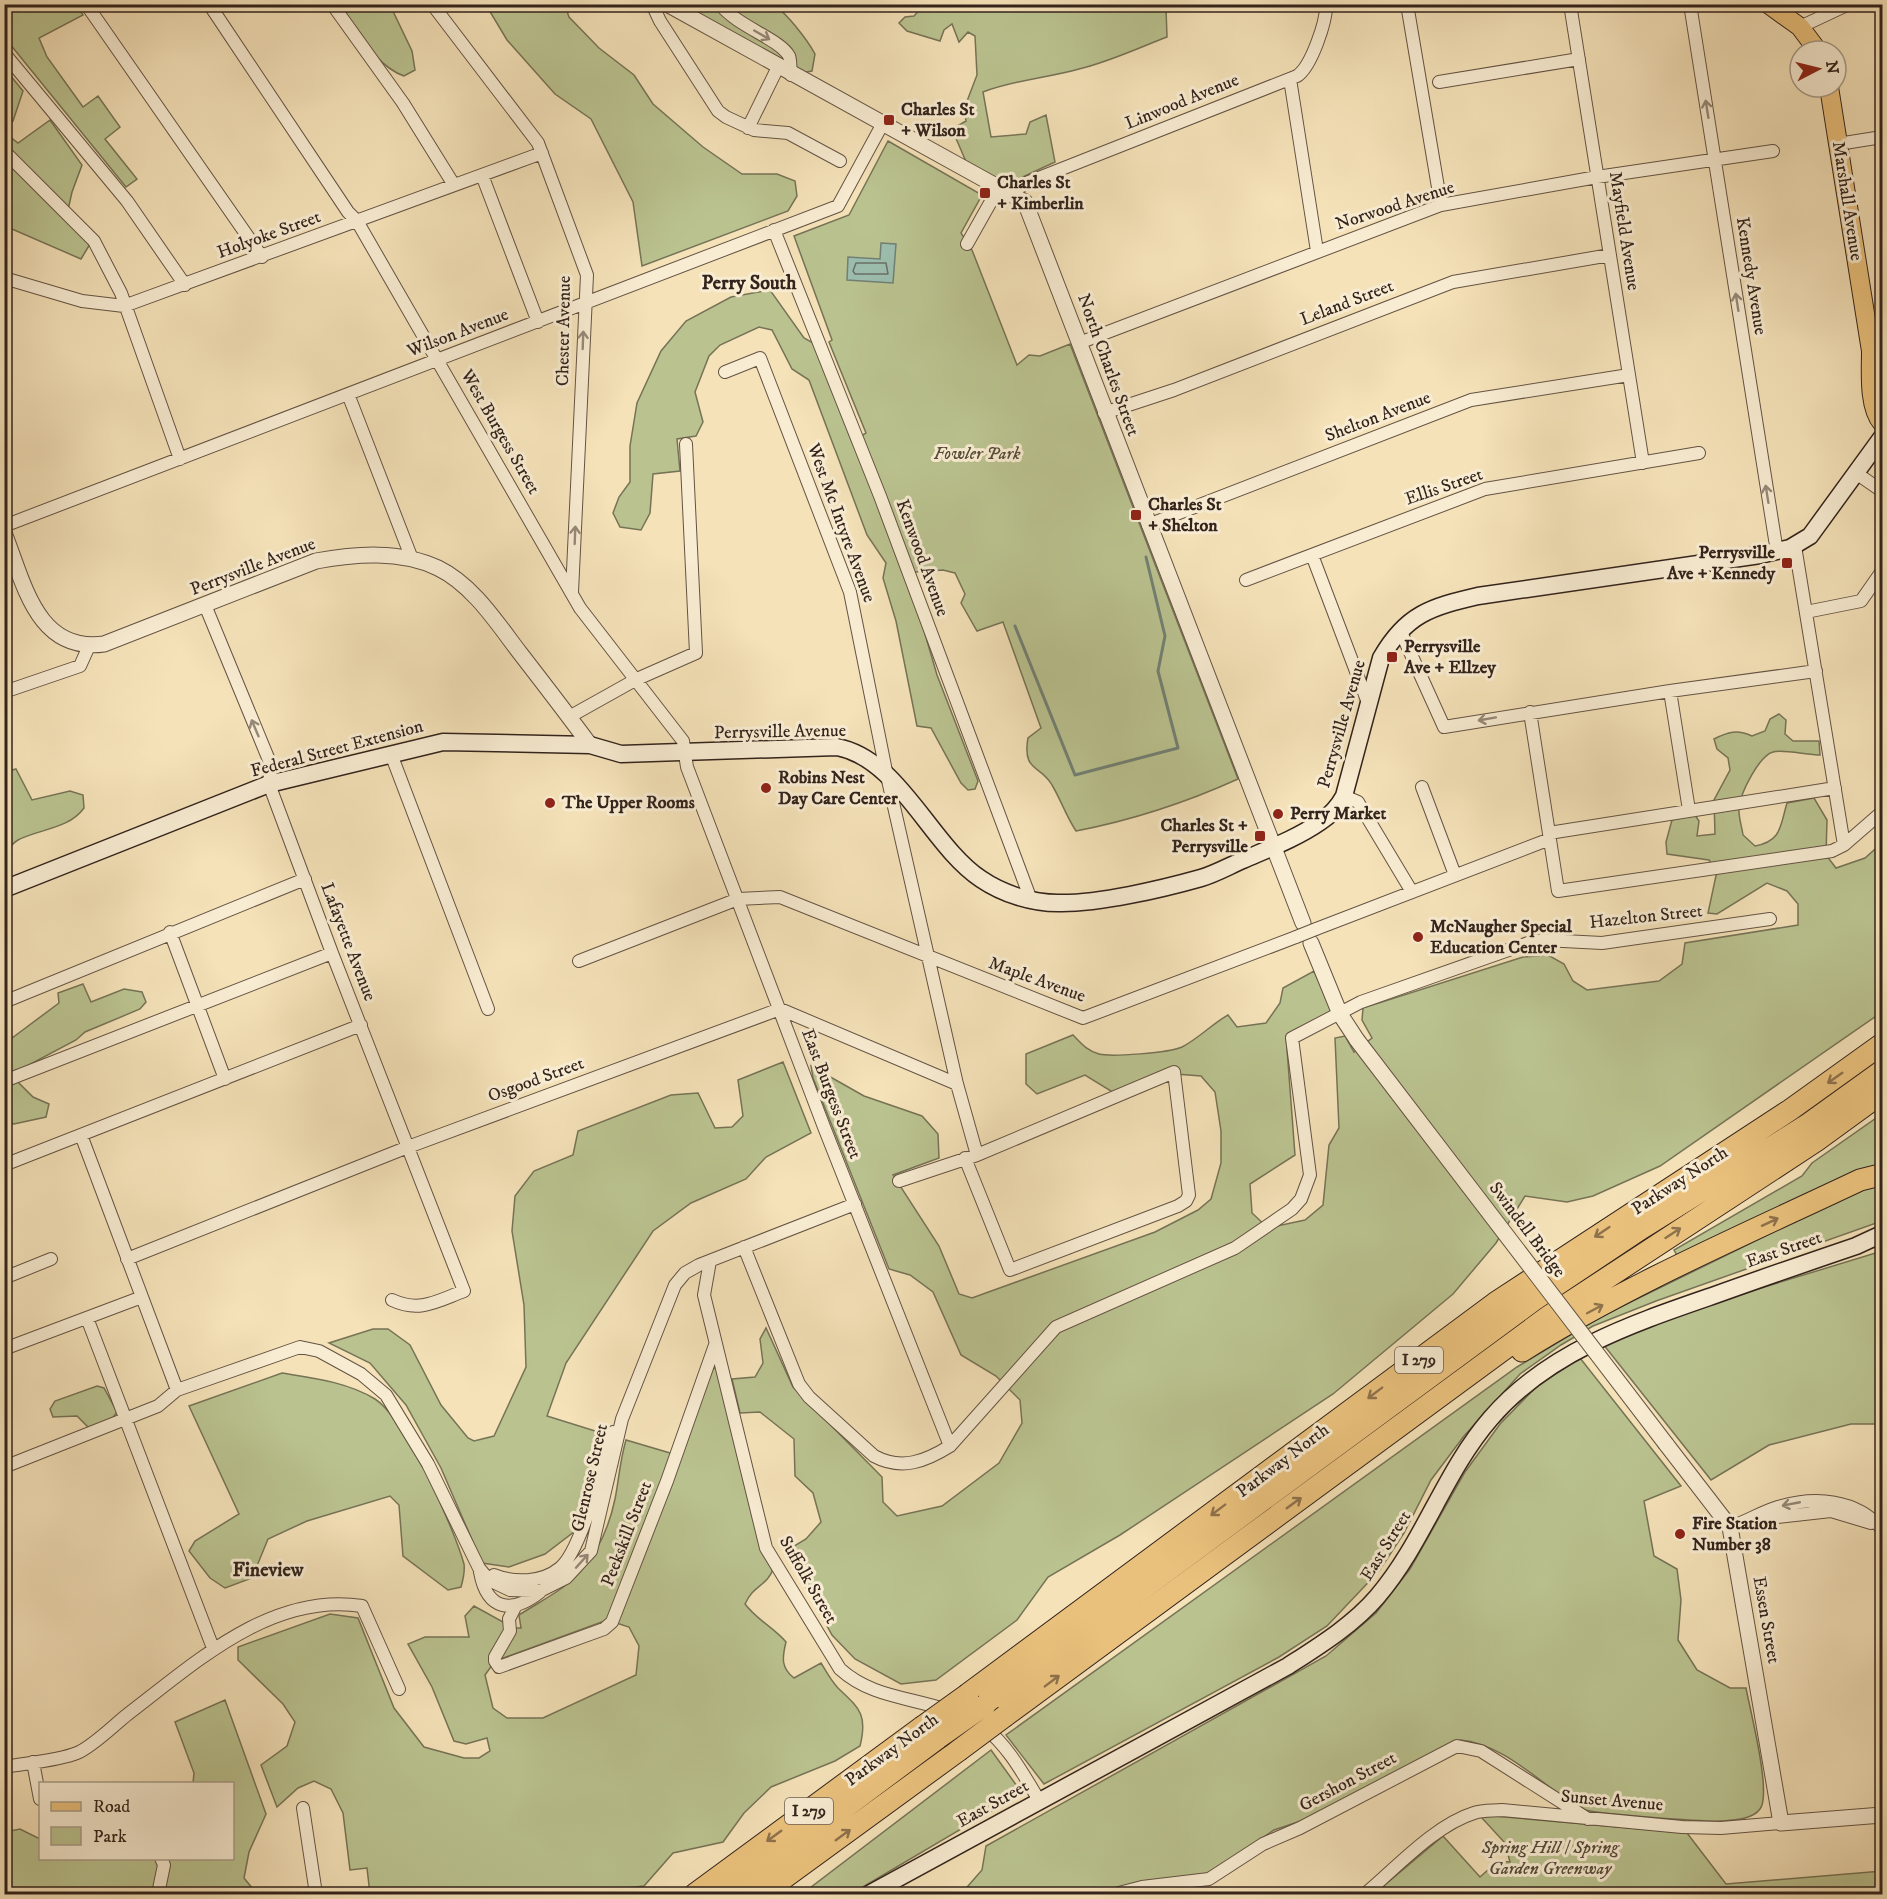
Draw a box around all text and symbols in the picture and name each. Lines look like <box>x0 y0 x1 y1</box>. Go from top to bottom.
one-way arrow <box>753 30 770 42</box>
north arrow <box>1788 39 1848 99</box>
text: N <box>1821 60 1843 75</box>
street label: Linwood Avenue <box>1122 69 1242 135</box>
place label: Charles St + Wilson <box>901 99 975 142</box>
one-way arrow <box>1701 100 1712 120</box>
marker: Charles St + Wilson <box>882 113 896 127</box>
street label: Marshall Avenue <box>1827 140 1867 262</box>
street label: Mayfield Avenue <box>1604 170 1644 292</box>
place label: Charles St + Kimberlin <box>997 172 1084 215</box>
street label: Norwood Avenue <box>1333 176 1457 236</box>
marker: Charles St + Kimberlin <box>978 186 992 200</box>
street label: Holyoke Street <box>214 206 324 264</box>
street label: Kennedy Avenue <box>1731 215 1771 337</box>
district label: Perry South <box>701 271 797 296</box>
street label: Leland Street <box>1297 275 1397 331</box>
street label: Chester Avenue <box>552 276 576 386</box>
street label: North Charles Street <box>1072 291 1144 439</box>
one-way arrow <box>1732 292 1743 312</box>
street label: Wilson Avenue <box>403 304 512 363</box>
one-way arrow <box>577 331 589 351</box>
street label: West Burgess Street <box>455 365 545 498</box>
street label: Shelton Avenue <box>1322 387 1434 447</box>
street label: West Mc Intyre Avenue <box>802 440 880 605</box>
park label: Fowler Park <box>933 443 1021 465</box>
street label: Ellis Street <box>1402 463 1486 511</box>
one-way arrow <box>1762 485 1773 505</box>
place label: Charles St + Shelton <box>1148 494 1222 537</box>
street label: Kenwood Avenue <box>891 496 953 620</box>
marker: Charles St + Shelton <box>1129 508 1143 522</box>
one-way arrow <box>569 526 580 546</box>
street label: Perrysville Avenue <box>187 533 319 601</box>
place label: Perrysville Ave + Kennedy <box>1666 542 1776 585</box>
marker: Perrysville Ave + Kennedy <box>1780 556 1794 570</box>
place label: Perrysville Ave + Ellzey <box>1403 636 1496 679</box>
marker: Perrysville Ave + Ellzey <box>1385 650 1399 664</box>
street label: Perrysville Avenue <box>1313 657 1371 791</box>
one-way arrow <box>1478 714 1497 725</box>
street label: Federal Street Extension <box>248 715 426 783</box>
one-way arrow <box>249 720 260 738</box>
street label: Perrysville Avenue <box>714 720 846 744</box>
place label: Robins Nest Day Care Center <box>778 767 898 810</box>
marker: Robins Nest Day Care Center <box>759 781 773 795</box>
place label: The Upper Rooms <box>561 792 695 814</box>
marker: The Upper Rooms <box>543 796 557 810</box>
place label: Perry Market <box>1290 803 1386 825</box>
marker: Perry Market <box>1271 807 1285 821</box>
place label: Charles St + Perrysville <box>1160 815 1249 858</box>
marker: Charles St + Perrysville <box>1253 829 1267 843</box>
street label: Lafayette Avenue <box>315 880 381 1004</box>
street label: Hazelton Street <box>1588 900 1704 934</box>
place label: McNaugher Special Education Center <box>1430 916 1573 959</box>
marker: McNaugher Special Education Center <box>1411 930 1425 944</box>
street label: Maple Avenue <box>985 952 1089 1008</box>
street label: East Burgess Street <box>796 1026 866 1162</box>
street label: Osgood Street <box>485 1052 587 1108</box>
one-way arrow <box>1828 1072 1844 1084</box>
street label: Parkway North <box>1628 1142 1733 1220</box>
street label: Swindell Bridge <box>1484 1178 1570 1282</box>
one-way arrow <box>1761 1216 1779 1228</box>
one-way arrow <box>1594 1226 1611 1238</box>
one-way arrow <box>1665 1227 1682 1240</box>
street label: East Street <box>1743 1227 1825 1273</box>
one-way arrow <box>1586 1303 1604 1314</box>
road number: I 279 <box>1395 1347 1443 1373</box>
one-way arrow <box>1367 1387 1383 1400</box>
street label: Parkway North <box>1232 1419 1334 1503</box>
street label: Glenrose Street <box>567 1422 613 1534</box>
street label: Peekskill Street <box>597 1478 657 1590</box>
one-way arrow <box>1285 1497 1301 1510</box>
one-way arrow <box>1782 1499 1801 1510</box>
one-way arrow <box>1211 1503 1227 1516</box>
street label: East Street <box>1356 1507 1416 1585</box>
place label: Fire Station Number 38 <box>1692 1513 1778 1556</box>
marker: Fire Station Number 38 <box>1673 1527 1687 1541</box>
street label: Suffolk Street <box>774 1532 842 1628</box>
one-way arrow <box>575 1554 589 1569</box>
district label: Fineview <box>232 1558 304 1583</box>
street label: Essen Street <box>1748 1575 1785 1665</box>
one-way arrow <box>1043 1675 1059 1687</box>
street label: Parkway North <box>841 1708 943 1791</box>
street label: Gershon Street <box>1296 1747 1400 1817</box>
street label: East Street <box>953 1775 1033 1833</box>
legend <box>39 1782 234 1860</box>
street label: Sunset Avenue <box>1560 1786 1664 1816</box>
text: Road <box>93 1796 130 1818</box>
road number: I 279 <box>785 1798 833 1824</box>
text: Park <box>93 1826 127 1848</box>
one-way arrow <box>835 1829 851 1842</box>
one-way arrow <box>766 1830 782 1843</box>
park label: Spring Hill / Spring Garden Greenway <box>1480 1837 1620 1880</box>

